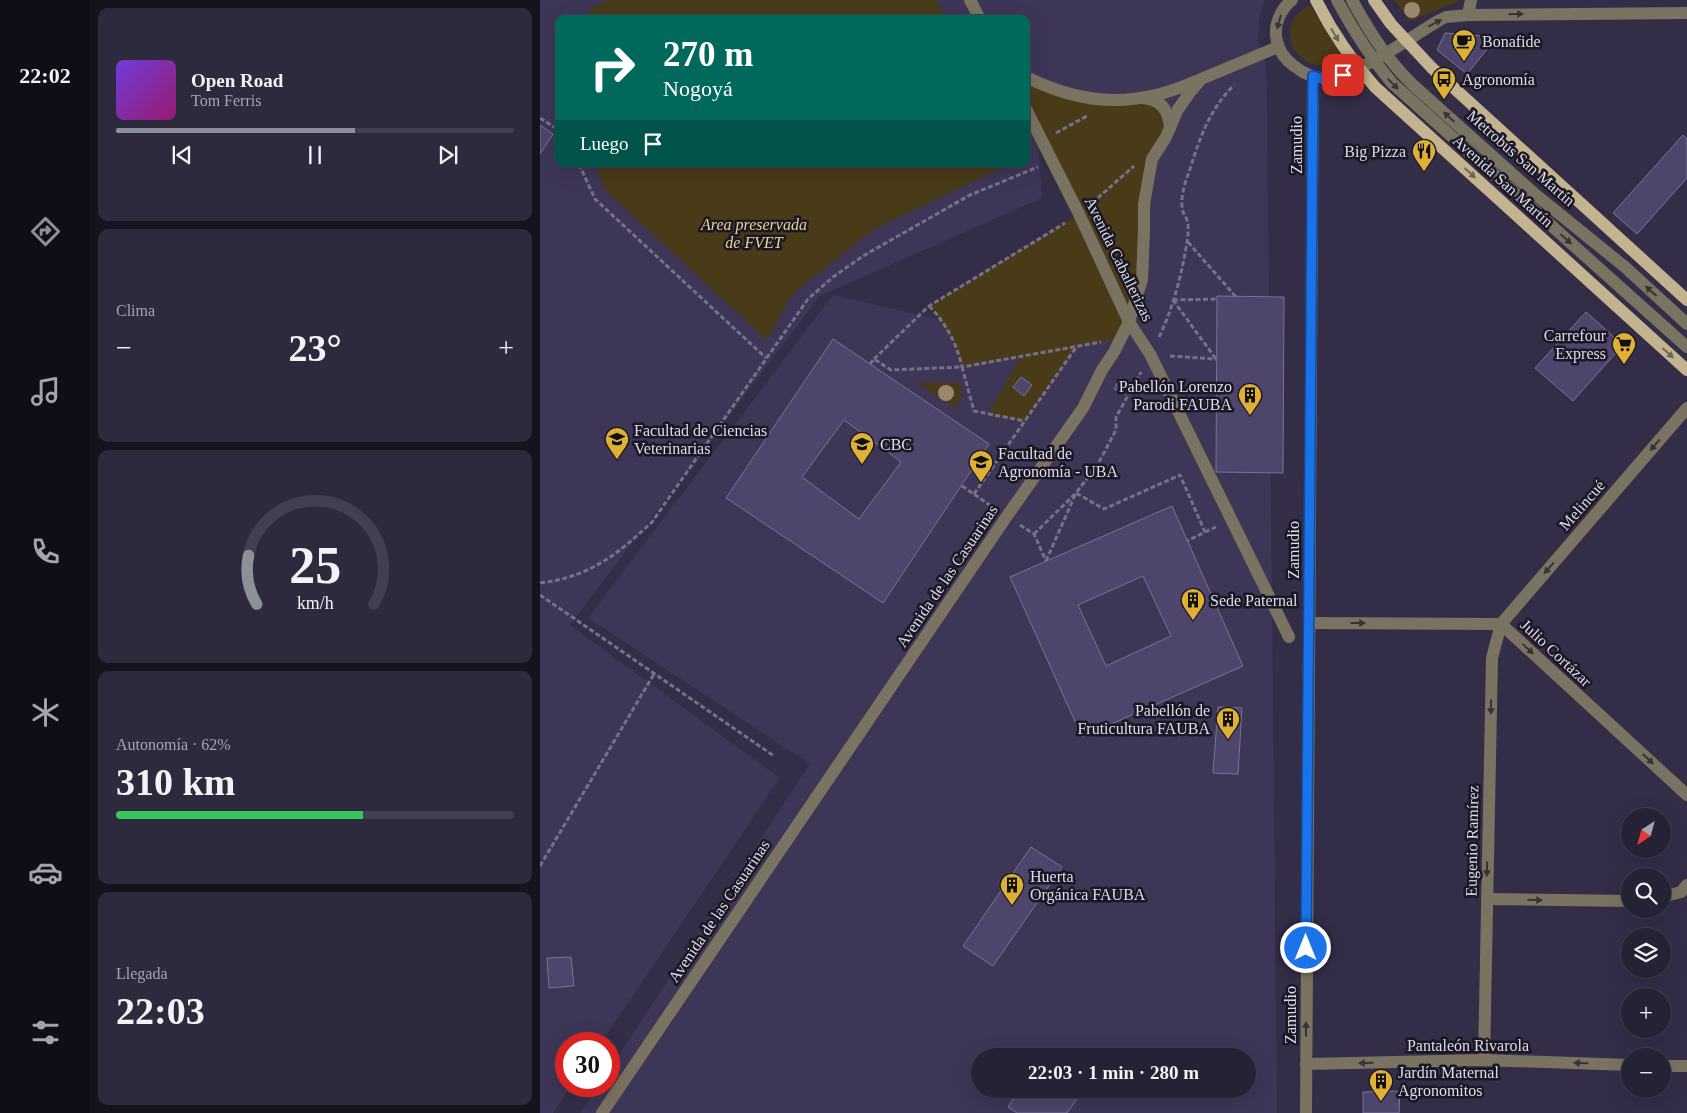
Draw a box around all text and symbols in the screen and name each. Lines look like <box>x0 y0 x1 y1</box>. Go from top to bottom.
one-way arrow <box>1509 10 1525 18</box>
one-way arrow <box>1274 14 1282 29</box>
one-way arrow <box>1428 19 1442 27</box>
cafe icon: Bonafide <box>1451 28 1477 62</box>
one-way arrow <box>1331 29 1340 42</box>
place label: Bonafide <box>1482 33 1541 50</box>
icon: right <box>580 35 645 100</box>
text: 270 m <box>663 35 753 74</box>
pin <box>1322 54 1364 96</box>
icon: arrive <box>1329 61 1357 89</box>
text: 22:02 <box>19 63 71 88</box>
bus stop icon: Agronomía <box>1431 66 1457 100</box>
text: Open Road <box>191 70 283 91</box>
place label: Agronomía <box>1462 71 1535 89</box>
text: Nogoyá <box>663 76 733 101</box>
one-way arrow <box>1387 77 1399 89</box>
text: Tom Ferris <box>191 92 261 109</box>
street label: Metrobús San Martín <box>1464 107 1578 209</box>
one-way arrow <box>1442 111 1455 122</box>
street label: Zamudio <box>1288 116 1305 174</box>
icon: arrive <box>639 130 667 158</box>
street label: Avenida San Martín <box>1450 132 1556 230</box>
text: Luego <box>580 133 629 154</box>
restaurant icon: Big Pizza <box>1411 138 1437 172</box>
icon: previous <box>168 141 196 169</box>
icon: pause <box>301 141 329 169</box>
icon: next <box>434 141 462 169</box>
place label: Big Pizza <box>1344 143 1406 161</box>
one-way arrow <box>1464 167 1476 179</box>
street label: Avenida Caballerizas <box>1082 194 1156 324</box>
icon: directions <box>28 214 63 249</box>
park label: Area preservada de FVET <box>700 216 807 251</box>
one-way arrow <box>1560 233 1572 245</box>
one-way arrow <box>1645 285 1657 297</box>
text: Clima <box>116 302 155 319</box>
text: 23° <box>288 327 342 369</box>
place label: Carrefour Express <box>1544 327 1607 363</box>
supermarket icon: Carrefour Express <box>1611 331 1637 365</box>
text: − <box>116 332 132 363</box>
text: + <box>498 332 514 363</box>
one-way arrow <box>1662 347 1674 359</box>
icon: music <box>28 374 63 409</box>
place label: Pabellón Lorenzo Parodi FAUBA <box>1119 378 1232 413</box>
building icon: Pabellón Lorenzo Parodi FAUBA <box>1237 382 1263 416</box>
place label: Facultad de Ciencias Veterinarias <box>634 422 767 457</box>
school or university icon: Facultad de Ciencias Veterinarias <box>604 426 630 460</box>
school or university icon: CBC <box>849 431 875 465</box>
place label: CBC <box>880 436 912 453</box>
one-way arrow <box>1650 438 1661 451</box>
place label: Facultad de Agronomía - UBA <box>998 445 1118 481</box>
school or university icon: Facultad de Agronomía - UBA <box>968 449 994 483</box>
street label: Melincué <box>1556 477 1608 533</box>
street label: Avenida de las Casuarinas <box>893 502 1001 650</box>
street label: Zamudio <box>1285 521 1302 579</box>
icon: phone <box>28 534 63 569</box>
text: 25 <box>289 537 341 594</box>
one-way arrow <box>1544 561 1555 574</box>
building icon: Sede Paternal <box>1180 587 1206 621</box>
place label: Sede Paternal <box>1210 592 1298 609</box>
text: km/h <box>297 593 333 613</box>
street label: Julio Cortázar <box>1517 616 1595 690</box>
one-way arrow <box>1350 619 1366 627</box>
one-way arrow <box>1522 643 1534 655</box>
icon: climate <box>28 695 63 730</box>
one-way arrow <box>1487 699 1495 715</box>
place label: Pabellón de Fruticultura FAUBA <box>1077 702 1210 737</box>
building icon: Pabellón de Fruticultura FAUBA <box>1215 706 1241 740</box>
text: Autonomía · 62% <box>116 736 231 753</box>
one-way arrow <box>1641 753 1653 765</box>
text: 310 km <box>116 761 235 803</box>
street label: Eugenio Ramírez <box>1463 785 1482 897</box>
north arrow <box>1621 808 1671 858</box>
map controls <box>1621 808 1671 1098</box>
street label: Avenida de las Casuarinas <box>665 837 773 985</box>
icon: car <box>28 855 63 890</box>
one-way arrow <box>1483 862 1491 878</box>
place label: Huerta Orgánica FAUBA <box>1030 868 1146 904</box>
button: search <box>1621 868 1671 918</box>
building icon: Huerta Orgánica FAUBA <box>999 872 1025 906</box>
one-way arrow <box>1528 896 1544 904</box>
position arrow <box>1279 921 1331 973</box>
button: layers <box>1621 928 1671 978</box>
text: Llegada <box>116 965 168 982</box>
street label: Zamudio <box>1282 986 1299 1044</box>
button: + <box>1621 988 1671 1038</box>
text: 22:03 <box>116 990 205 1032</box>
icon: filters <box>28 1015 63 1050</box>
one-way arrow <box>1302 1021 1310 1037</box>
speed limit sign: 30 <box>555 1032 620 1097</box>
street label: Pantaleón Rivarola <box>1407 1037 1529 1054</box>
button: − <box>1621 1048 1671 1098</box>
one-way arrow <box>1358 1059 1374 1067</box>
one-way arrow <box>1573 1059 1589 1067</box>
text: 22:03 · 1 min · 280 m <box>1028 1062 1199 1083</box>
place label: Jardín Maternal Agronomitos <box>1398 1064 1499 1100</box>
building icon: Jardín Maternal Agronomitos <box>1368 1068 1394 1102</box>

